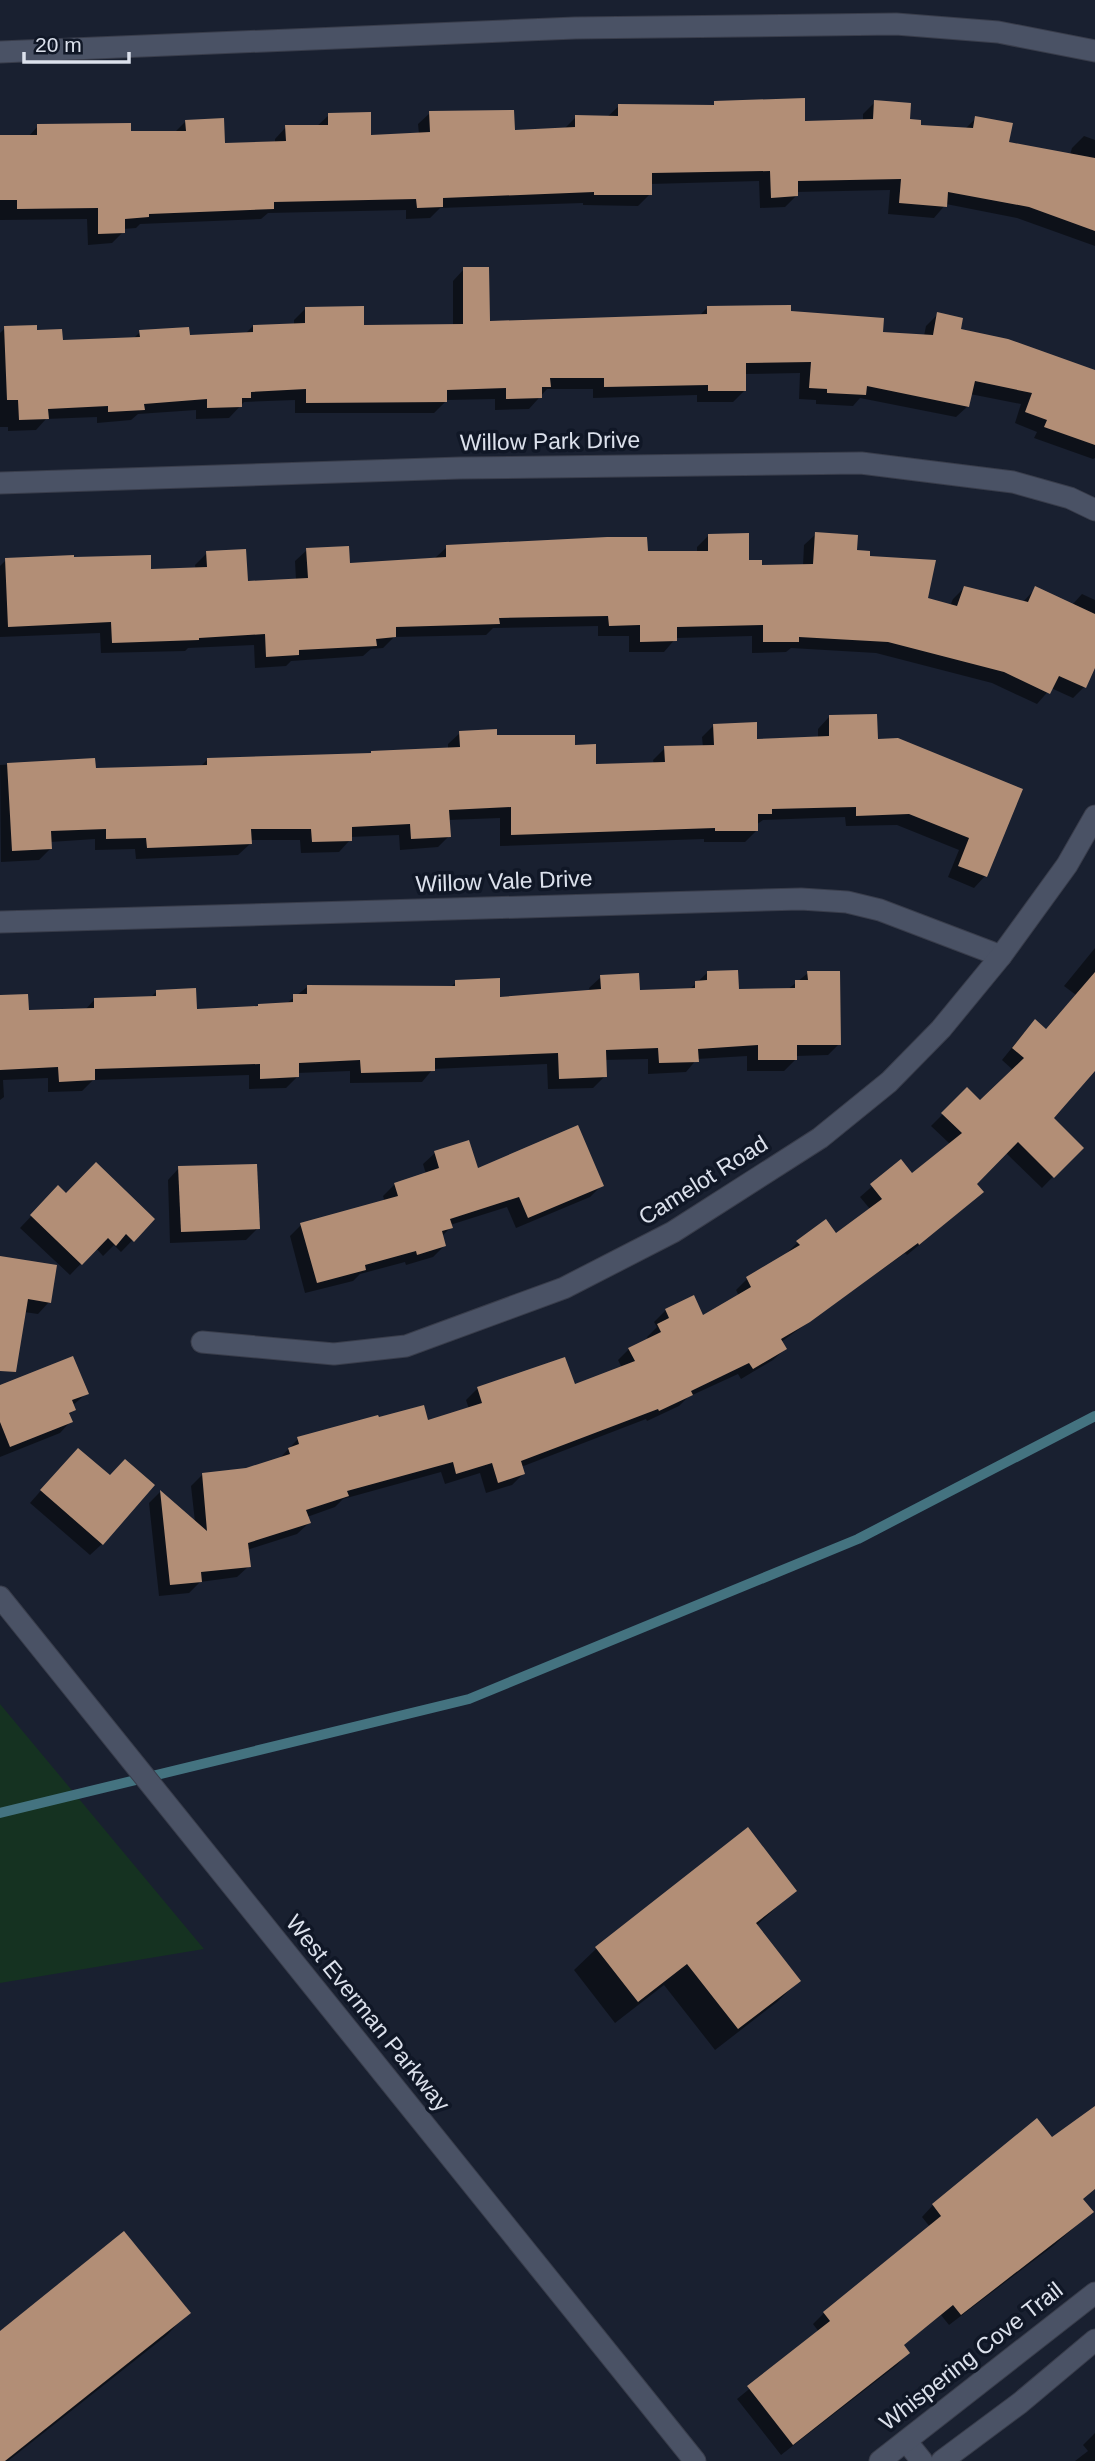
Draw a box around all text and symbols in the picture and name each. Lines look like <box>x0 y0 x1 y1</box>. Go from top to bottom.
scale bar <box>24 21 130 65</box>
text: 20 m <box>35 33 82 56</box>
street label: Willow Park Drive <box>460 426 640 456</box>
street label: Willow Vale Drive <box>415 865 593 897</box>
street label: Camelot Road <box>634 1130 772 1230</box>
street label: West Everman Parkway <box>281 1910 456 2117</box>
street label: Whispering Cove Trail <box>874 2277 1068 2435</box>

